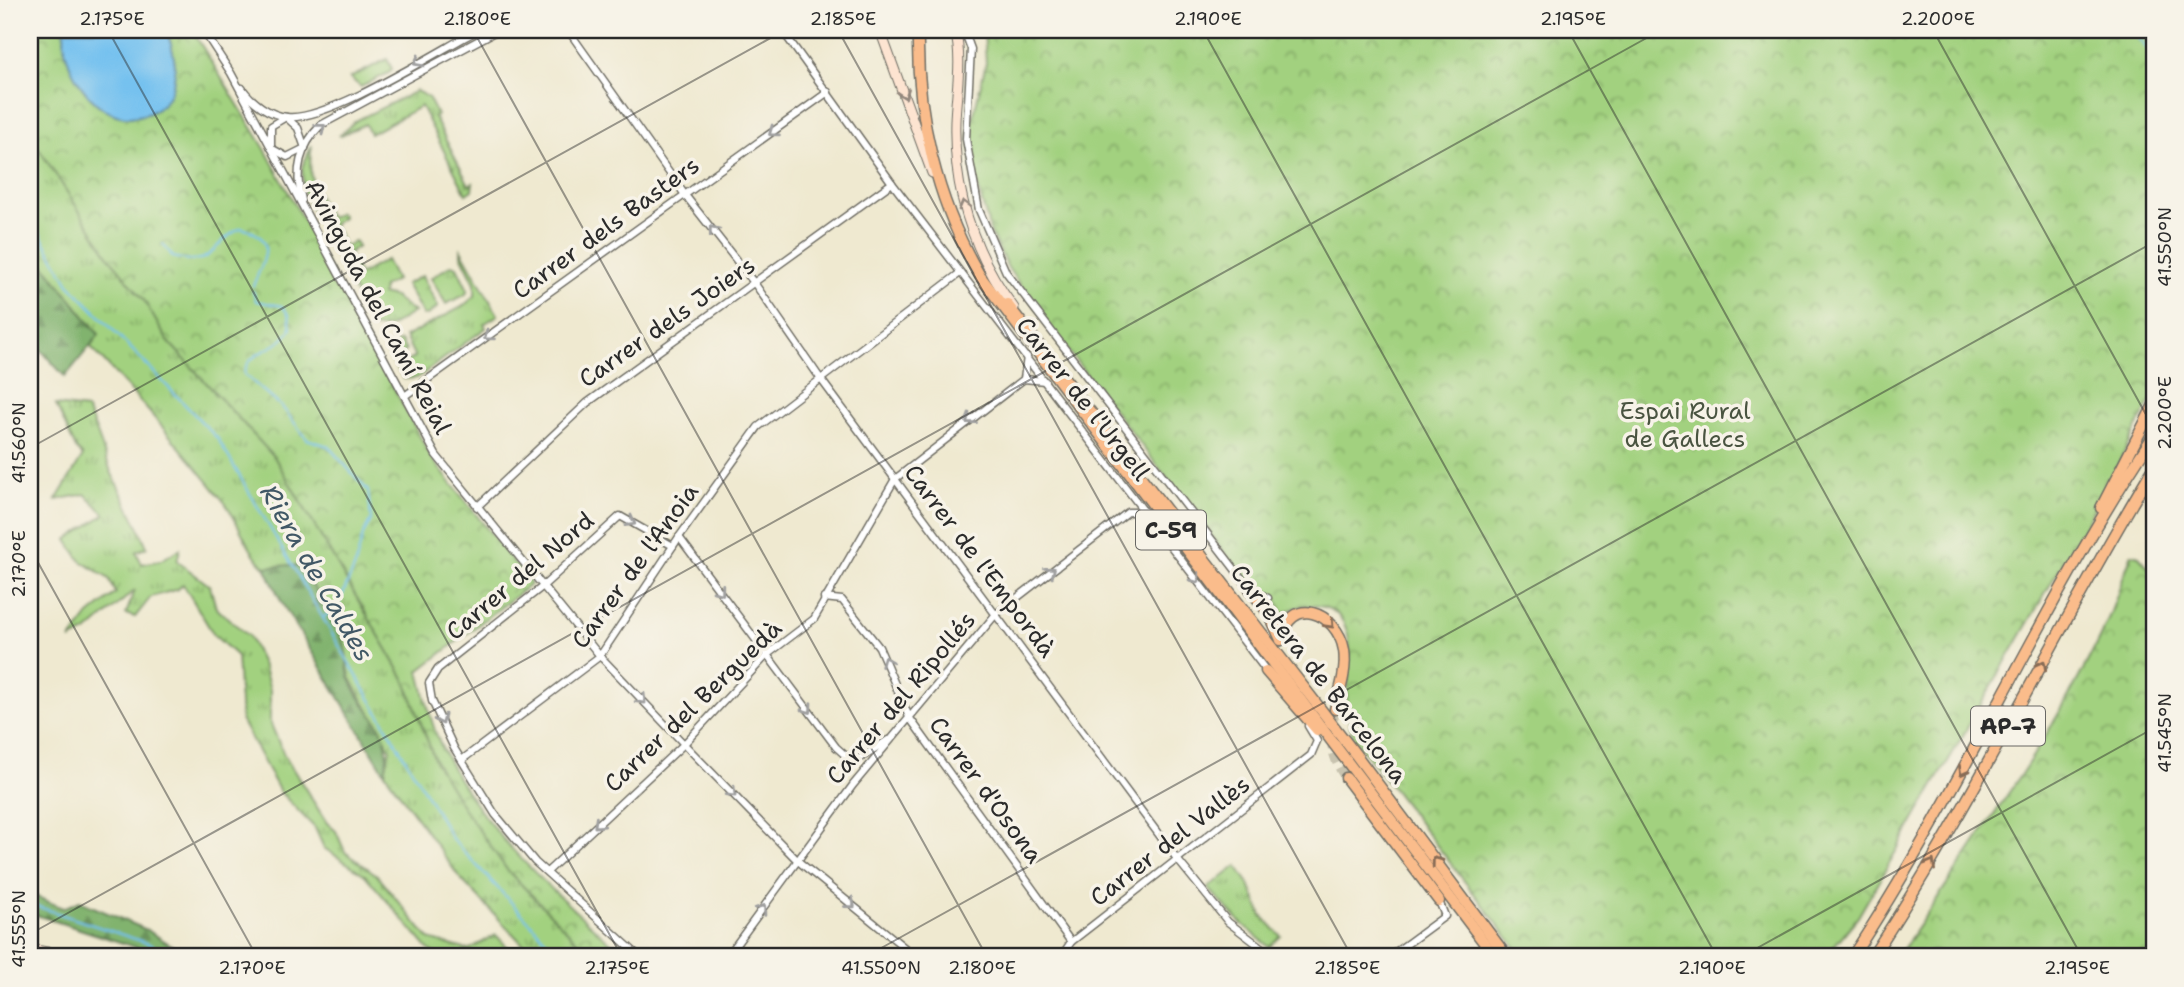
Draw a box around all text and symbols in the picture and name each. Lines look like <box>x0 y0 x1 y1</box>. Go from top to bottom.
text: 2.175°E <box>79 7 145 31</box>
text: 2.180°E <box>443 7 511 31</box>
text: 2.185°E <box>810 7 876 31</box>
text: 2.190°E <box>1174 7 1242 31</box>
text: 2.195°E <box>1540 7 1606 31</box>
text: 2.200°E <box>1901 7 1975 31</box>
one-way arrow <box>413 54 425 67</box>
one-way arrow <box>896 87 910 99</box>
one-way arrow <box>313 123 325 136</box>
one-way arrow <box>768 124 781 136</box>
street label: Carrer dels Basters <box>506 149 706 307</box>
street label: Avinguda del Camí Reial <box>297 174 459 440</box>
one-way arrow <box>957 199 972 211</box>
text: 41.550°N <box>2153 207 2177 287</box>
one-way arrow <box>708 226 721 238</box>
street label: Carrer dels Joiers <box>573 249 761 395</box>
street label: Carrer de l'Urgell <box>1009 311 1157 488</box>
one-way arrow <box>484 328 496 340</box>
text: 2.200°E <box>2153 376 2177 450</box>
park label: Espai Rural de Gallecs <box>1619 395 1751 455</box>
text: 41.560°N <box>7 402 31 484</box>
one-way arrow <box>965 412 978 425</box>
street label: Carrer de l'Empordà <box>897 458 1063 664</box>
street label: Carrer de l'Anoia <box>564 477 706 655</box>
water label: Riera de Caldes <box>253 478 382 668</box>
street label: Carrer del Nord <box>439 505 601 647</box>
road number: C-59 <box>1136 510 1206 550</box>
one-way arrow <box>623 514 636 527</box>
text: 2.170°E <box>7 530 31 598</box>
street label: Carretera de Barcelona <box>1223 558 1415 790</box>
one-way arrow <box>1043 567 1056 580</box>
one-way arrow <box>1188 571 1201 583</box>
one-way arrow <box>712 583 725 596</box>
street label: Carrer del Ripollés <box>819 605 983 791</box>
street label: Carrer del Berguedà <box>597 613 789 799</box>
one-way arrow <box>1322 615 1334 628</box>
one-way arrow <box>880 656 894 668</box>
one-way arrow <box>2033 660 2047 672</box>
one-way arrow <box>634 692 647 705</box>
text: 41.545°N <box>2153 693 2177 773</box>
one-way arrow <box>800 701 813 714</box>
road number: AP-7 <box>1971 706 2045 746</box>
street label: Carrer d'Osona <box>922 710 1050 870</box>
one-way arrow <box>433 713 447 725</box>
one-way arrow <box>1958 764 1971 777</box>
street label: Carrer del Vallès <box>1084 769 1256 913</box>
one-way arrow <box>723 785 736 798</box>
one-way arrow <box>593 816 606 828</box>
one-way arrow <box>1432 856 1445 869</box>
one-way arrow <box>1923 858 1936 871</box>
text: 41.555°N <box>7 890 31 968</box>
one-way arrow <box>842 896 855 908</box>
one-way arrow <box>754 904 767 917</box>
text: 2.170°E <box>218 956 286 980</box>
text: 2.175°E <box>584 956 650 980</box>
text: 41.550°N <box>841 956 921 980</box>
text: 2.180°E <box>948 956 1016 980</box>
text: 2.185°E <box>1314 956 1380 980</box>
text: 2.190°E <box>1678 956 1746 980</box>
text: 2.195°E <box>2044 956 2110 980</box>

